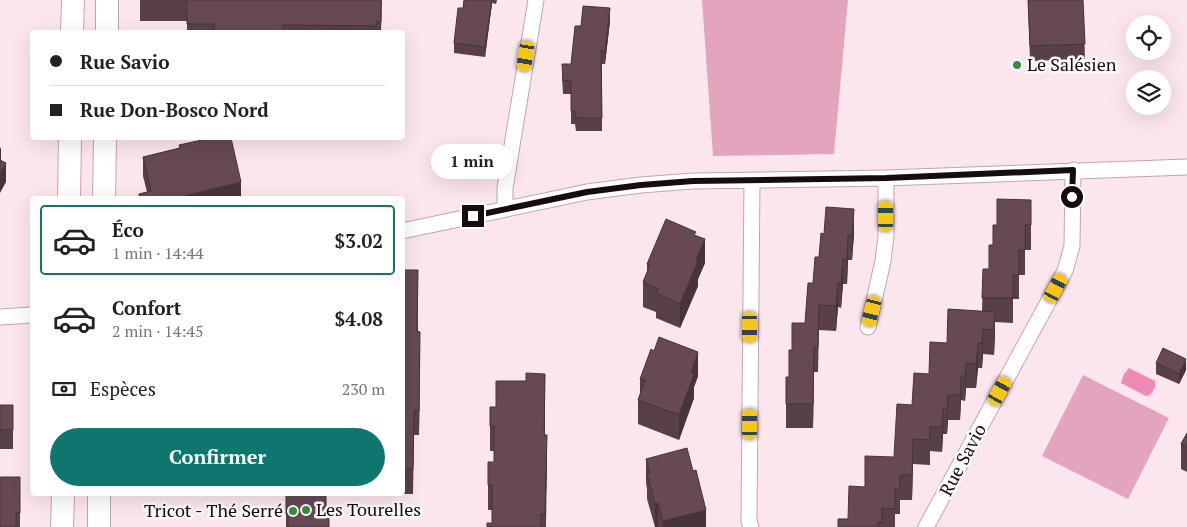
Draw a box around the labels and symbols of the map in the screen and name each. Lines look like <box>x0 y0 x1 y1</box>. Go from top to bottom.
car <box>516 40 535 72</box>
place label: Le Salésien <box>1027 52 1117 76</box>
marker: Le Salésien <box>1011 59 1023 71</box>
callout: 1 min <box>432 144 514 178</box>
route start <box>1061 186 1083 208</box>
car <box>878 201 893 231</box>
route end <box>462 205 484 227</box>
car <box>1042 271 1069 305</box>
car <box>861 295 882 327</box>
car <box>742 312 757 342</box>
car <box>986 374 1013 408</box>
car <box>742 409 757 439</box>
street label: Rue Savio <box>933 419 991 500</box>
place label: Les Tourelles <box>316 497 421 521</box>
place label: Tricot - Thé Serré <box>144 498 283 522</box>
marker: Les Tourelles <box>300 504 312 516</box>
marker: Tricot - Thé Serré <box>287 505 299 517</box>

